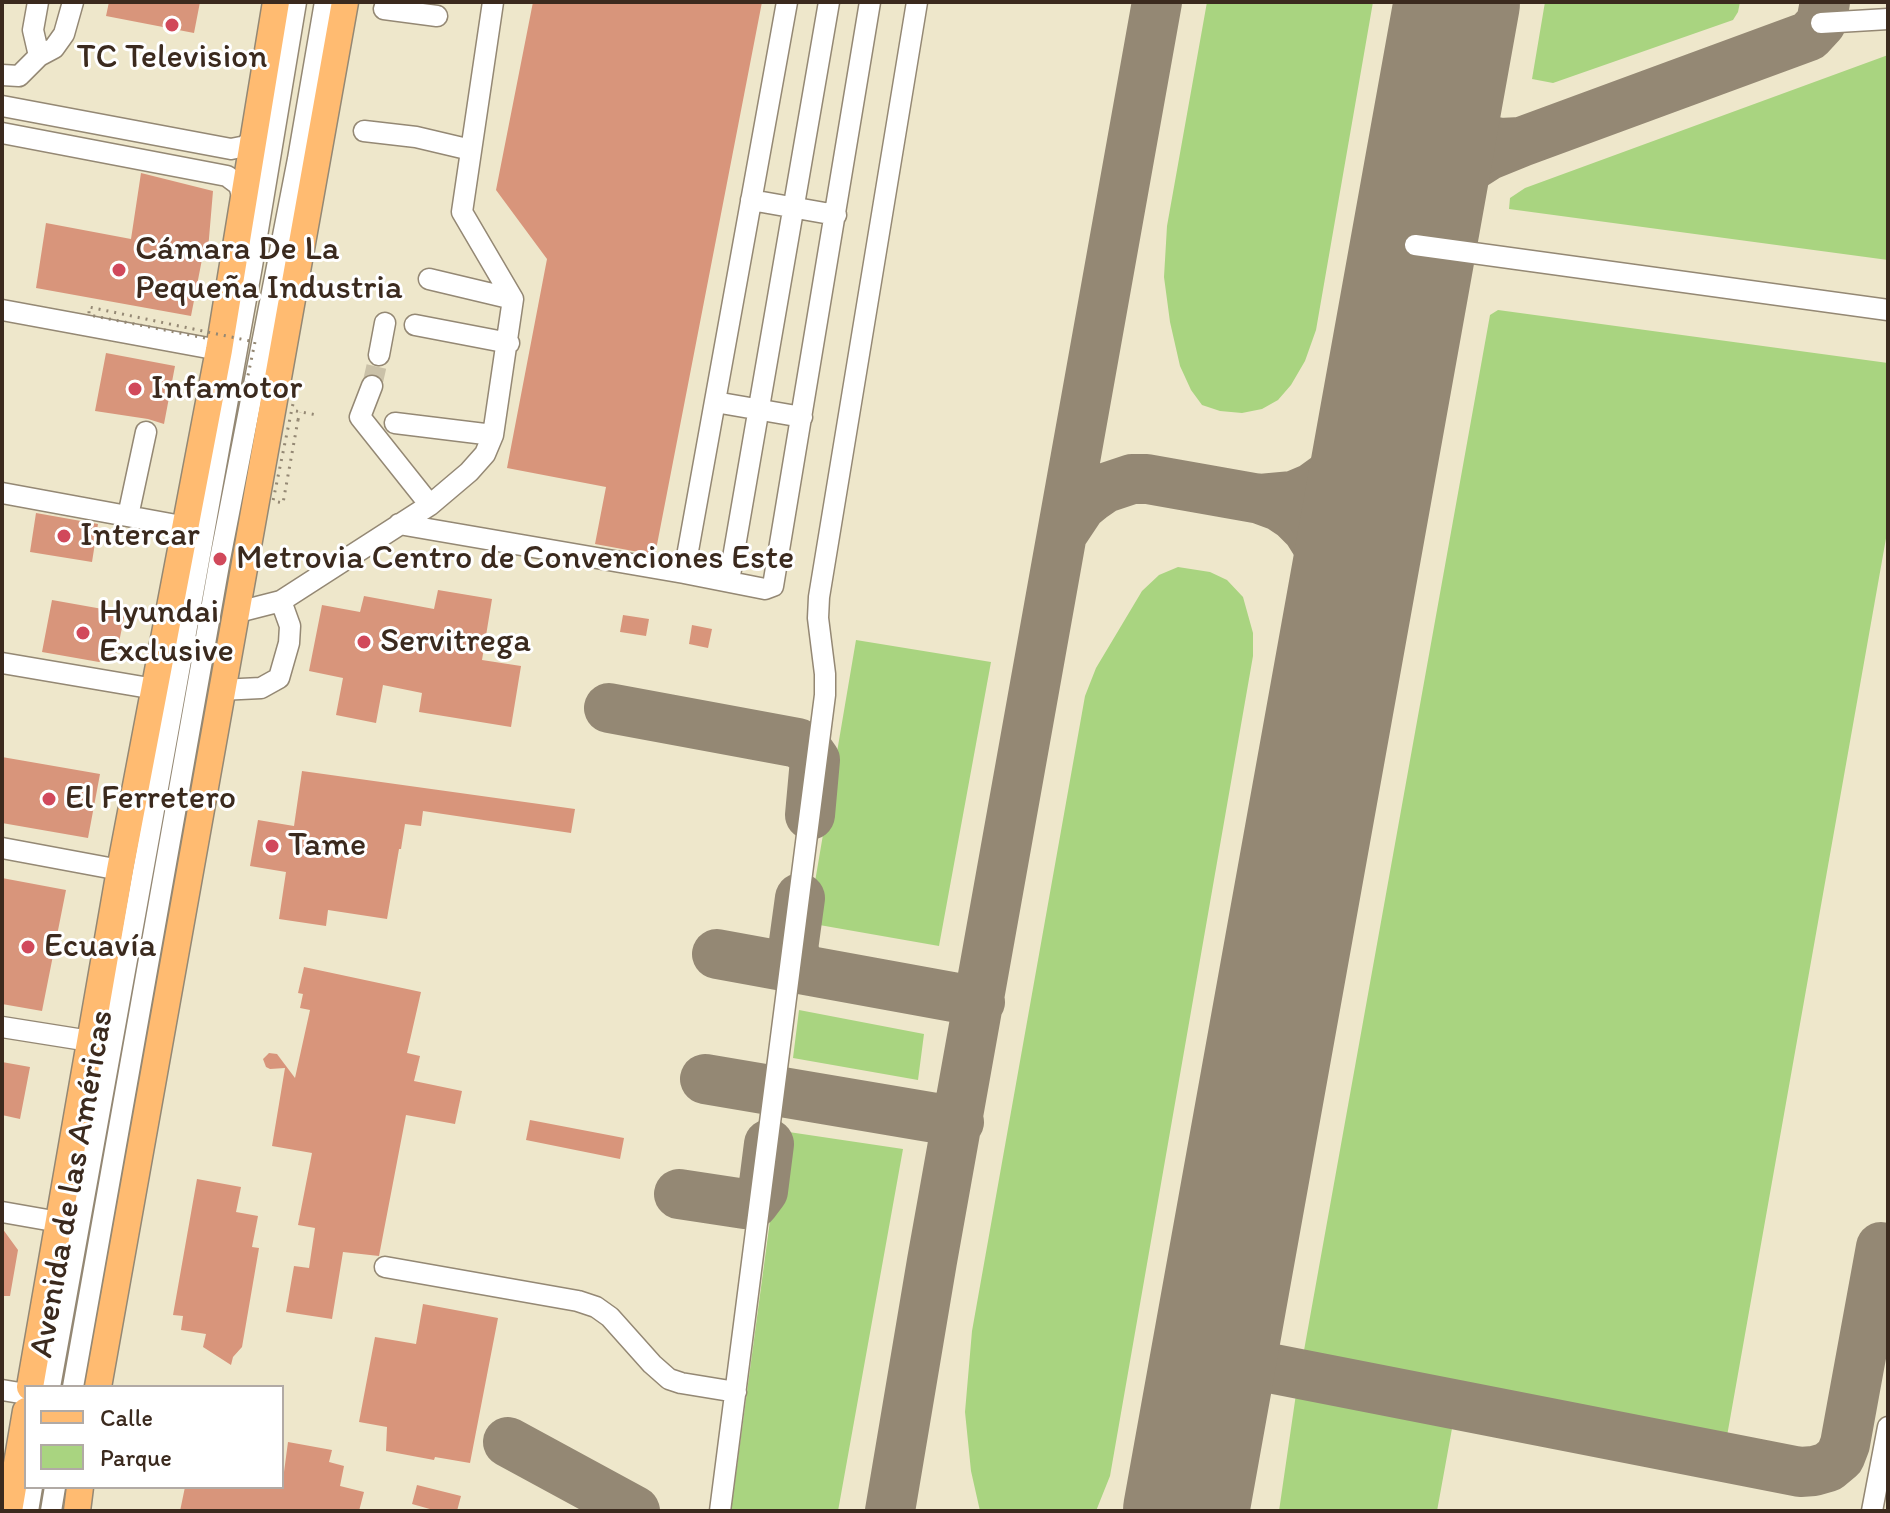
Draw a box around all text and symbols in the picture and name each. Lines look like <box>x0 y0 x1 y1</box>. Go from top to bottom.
marker: TC Television <box>163 16 181 34</box>
place label: TC Television <box>76 38 268 78</box>
place label: Cámara De La Pequeña Industria <box>135 230 403 310</box>
marker: Cámara De La Pequeña Industria <box>110 261 128 279</box>
place label: Infamotor <box>151 369 302 409</box>
marker: Infamotor <box>126 380 144 398</box>
place label: Intercar <box>80 516 200 556</box>
marker: Intercar <box>55 527 73 545</box>
place label: Metrovia Centro de Convenciones Este <box>236 539 794 579</box>
marker: Metrovia Centro de Convenciones Este <box>211 550 229 568</box>
place label: Hyundai Exclusive <box>99 593 234 672</box>
place label: Servitrega <box>380 622 531 662</box>
marker: Hyundai Exclusive <box>74 624 92 642</box>
marker: Servitrega <box>355 633 373 651</box>
place label: El Ferretero <box>65 779 236 819</box>
marker: El Ferretero <box>40 790 58 808</box>
place label: Tame <box>288 826 366 866</box>
marker: Tame <box>263 837 281 855</box>
place label: Ecuavía <box>44 927 156 967</box>
marker: Ecuavía <box>19 938 37 956</box>
street label: Avenida de las Américas <box>22 1007 124 1361</box>
legend <box>24 1385 284 1489</box>
text: Calle <box>100 1403 153 1432</box>
text: Parque <box>100 1443 172 1472</box>

